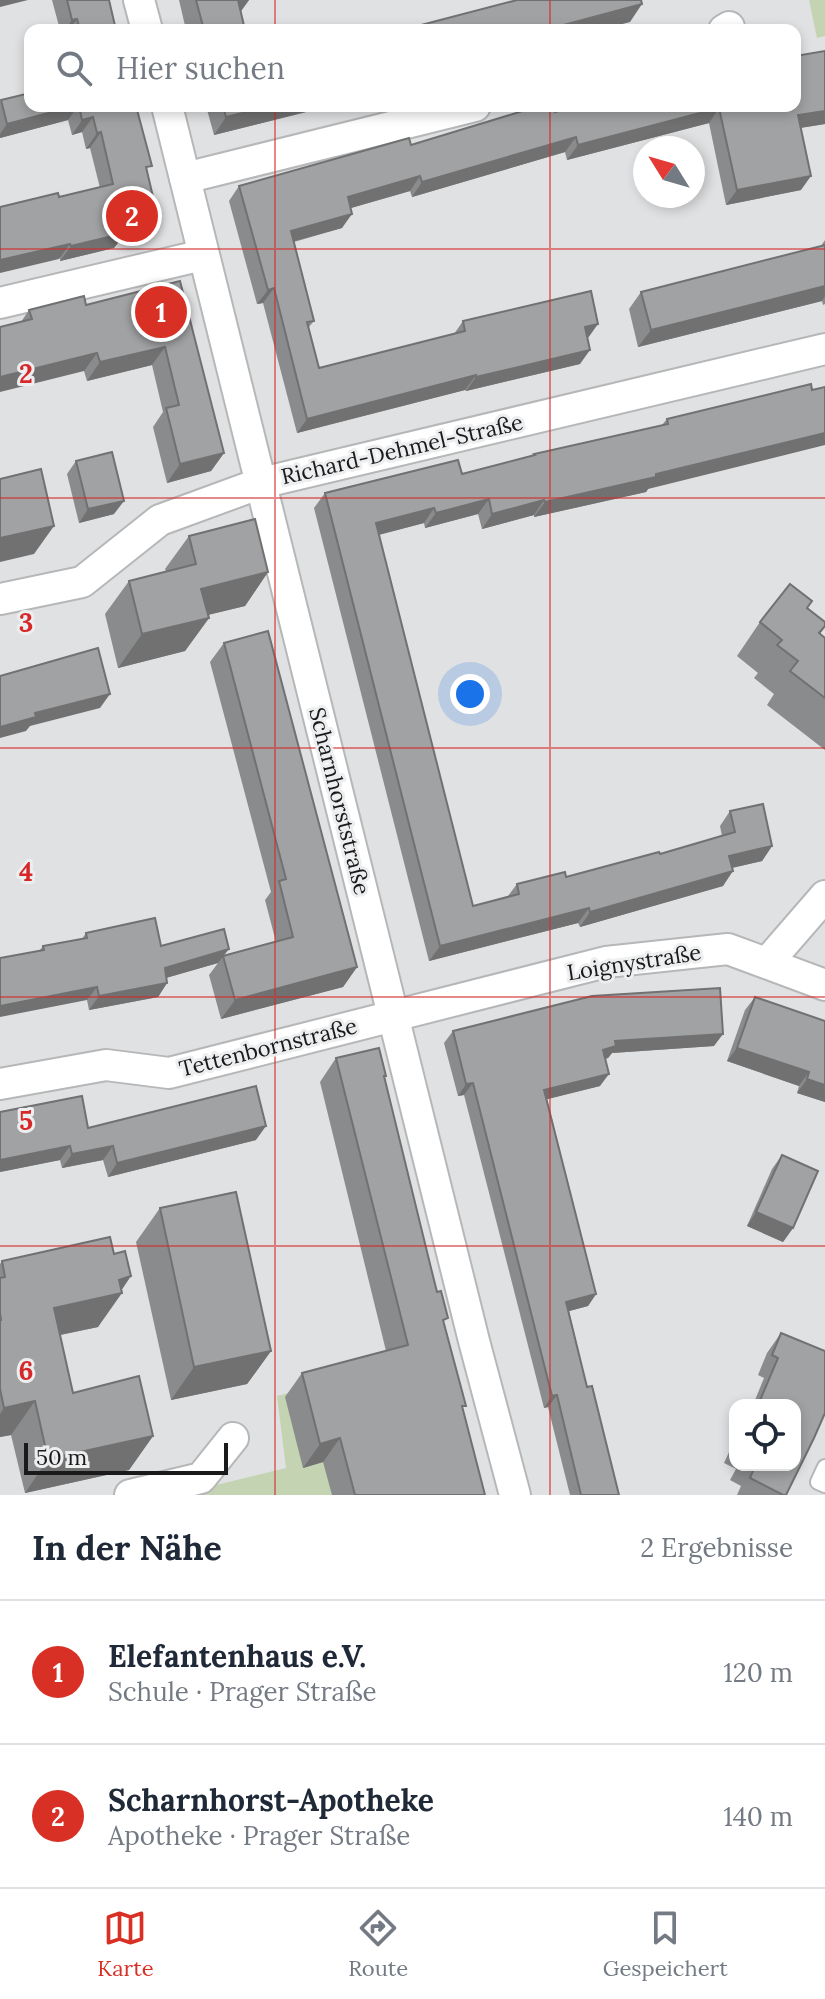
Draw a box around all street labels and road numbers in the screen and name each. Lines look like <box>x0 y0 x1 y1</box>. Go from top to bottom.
street label: Richard-Dehmel-Straße <box>278 408 526 490</box>
street label: Scharnhorststraße <box>303 704 377 898</box>
street label: Loignystraße <box>565 938 703 986</box>
street label: Tettenbornstraße <box>176 1011 360 1083</box>

